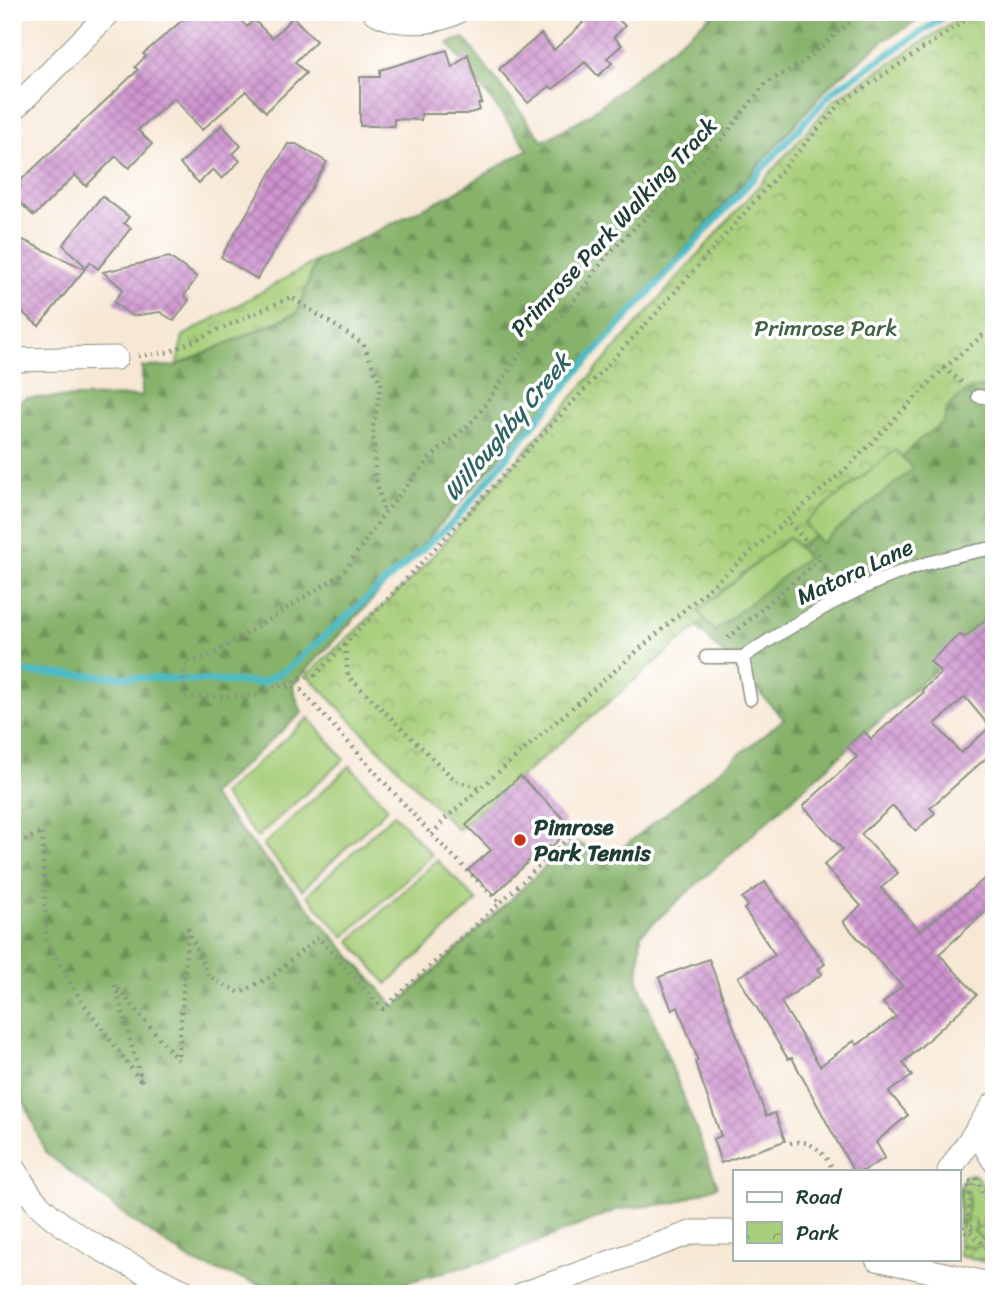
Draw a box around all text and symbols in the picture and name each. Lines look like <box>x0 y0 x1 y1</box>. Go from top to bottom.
street label: Primrose Park Walking Track <box>500 107 728 347</box>
park label: Primrose Park <box>754 308 898 349</box>
water label: Willoughby Creek <box>432 341 584 510</box>
street label: Matora Lane <box>789 527 921 617</box>
place label: Pimrose Park Tennis <box>534 807 651 874</box>
marker: Pimrose Park Tennis <box>512 832 528 848</box>
legend <box>733 1170 960 1260</box>
text: Road <box>796 1178 843 1216</box>
text: Park <box>796 1214 839 1252</box>

